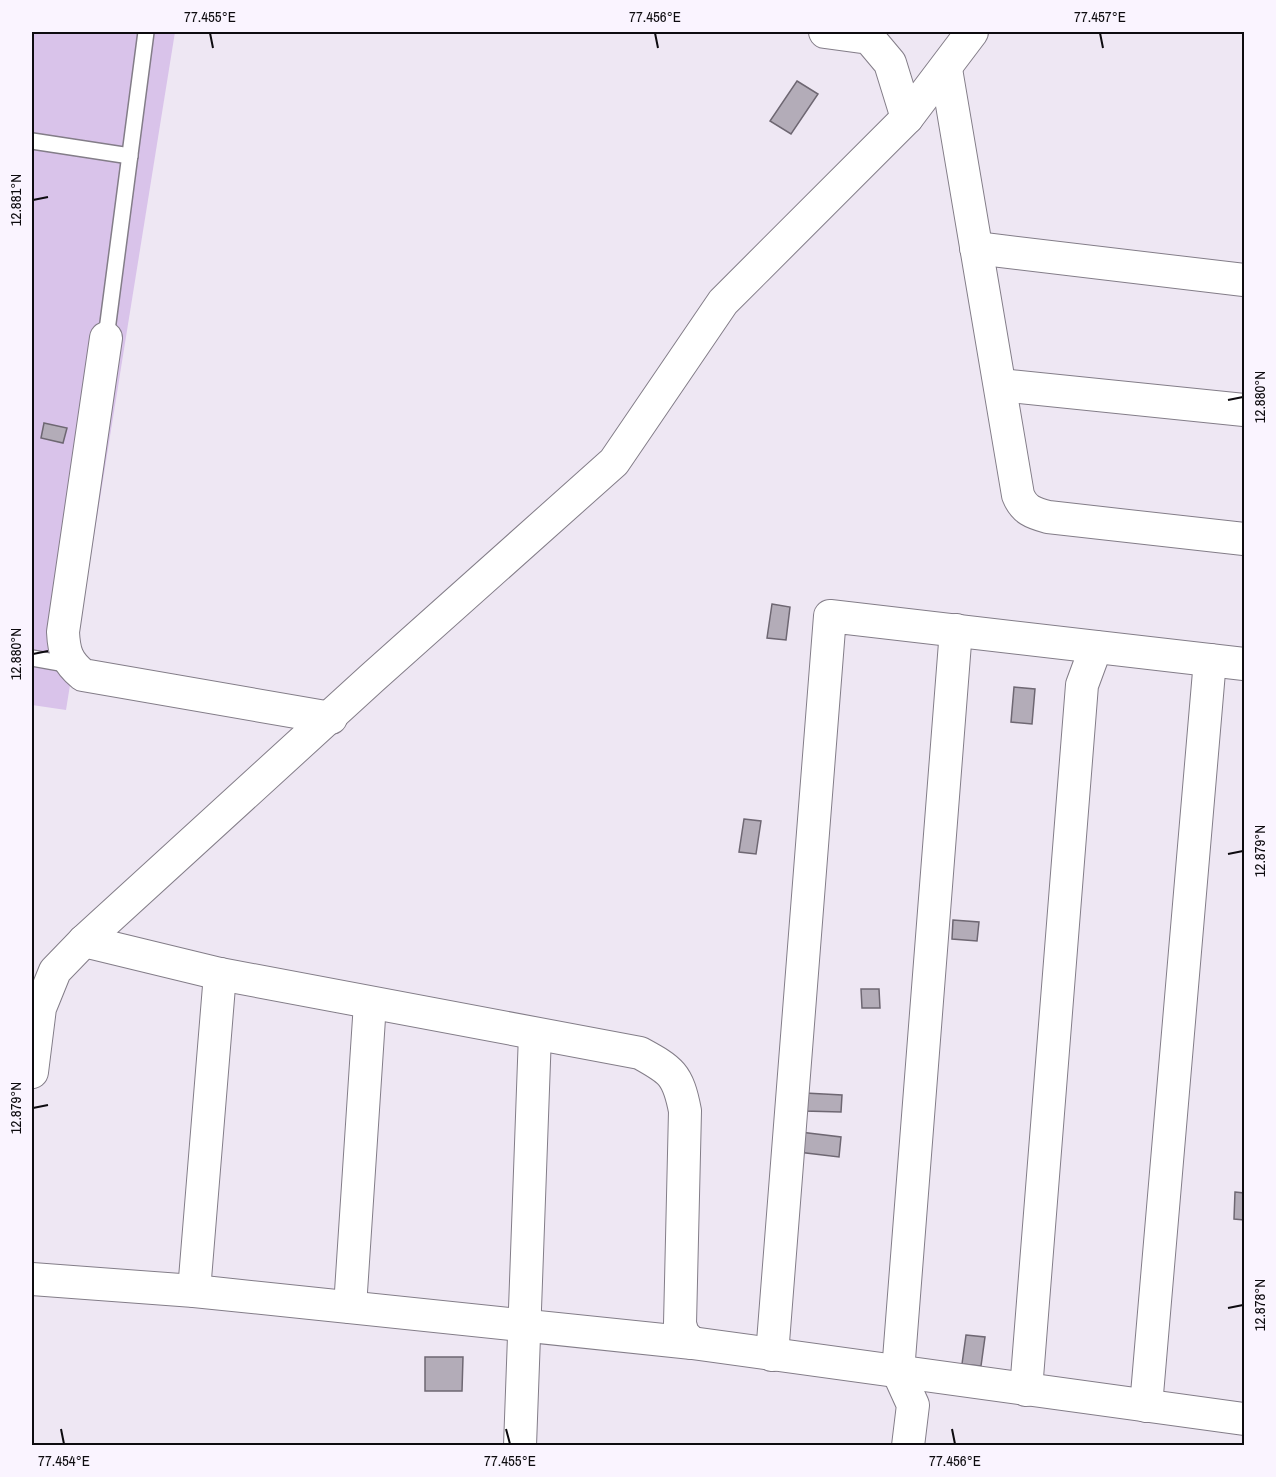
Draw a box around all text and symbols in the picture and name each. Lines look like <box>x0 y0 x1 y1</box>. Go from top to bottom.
text: 77.455°E <box>184 6 236 27</box>
text: 77.456°E <box>629 6 681 27</box>
text: 77.457°E <box>1074 6 1126 27</box>
text: 12.881°N <box>5 174 26 226</box>
text: 12.880°N <box>1249 371 1270 423</box>
text: 12.880°N <box>5 628 26 680</box>
text: 12.879°N <box>1249 825 1270 877</box>
text: 12.879°N <box>5 1082 26 1134</box>
text: 12.878°N <box>1249 1279 1270 1331</box>
text: 77.454°E <box>38 1450 90 1471</box>
text: 77.455°E <box>484 1450 536 1471</box>
text: 77.456°E <box>929 1450 981 1471</box>

